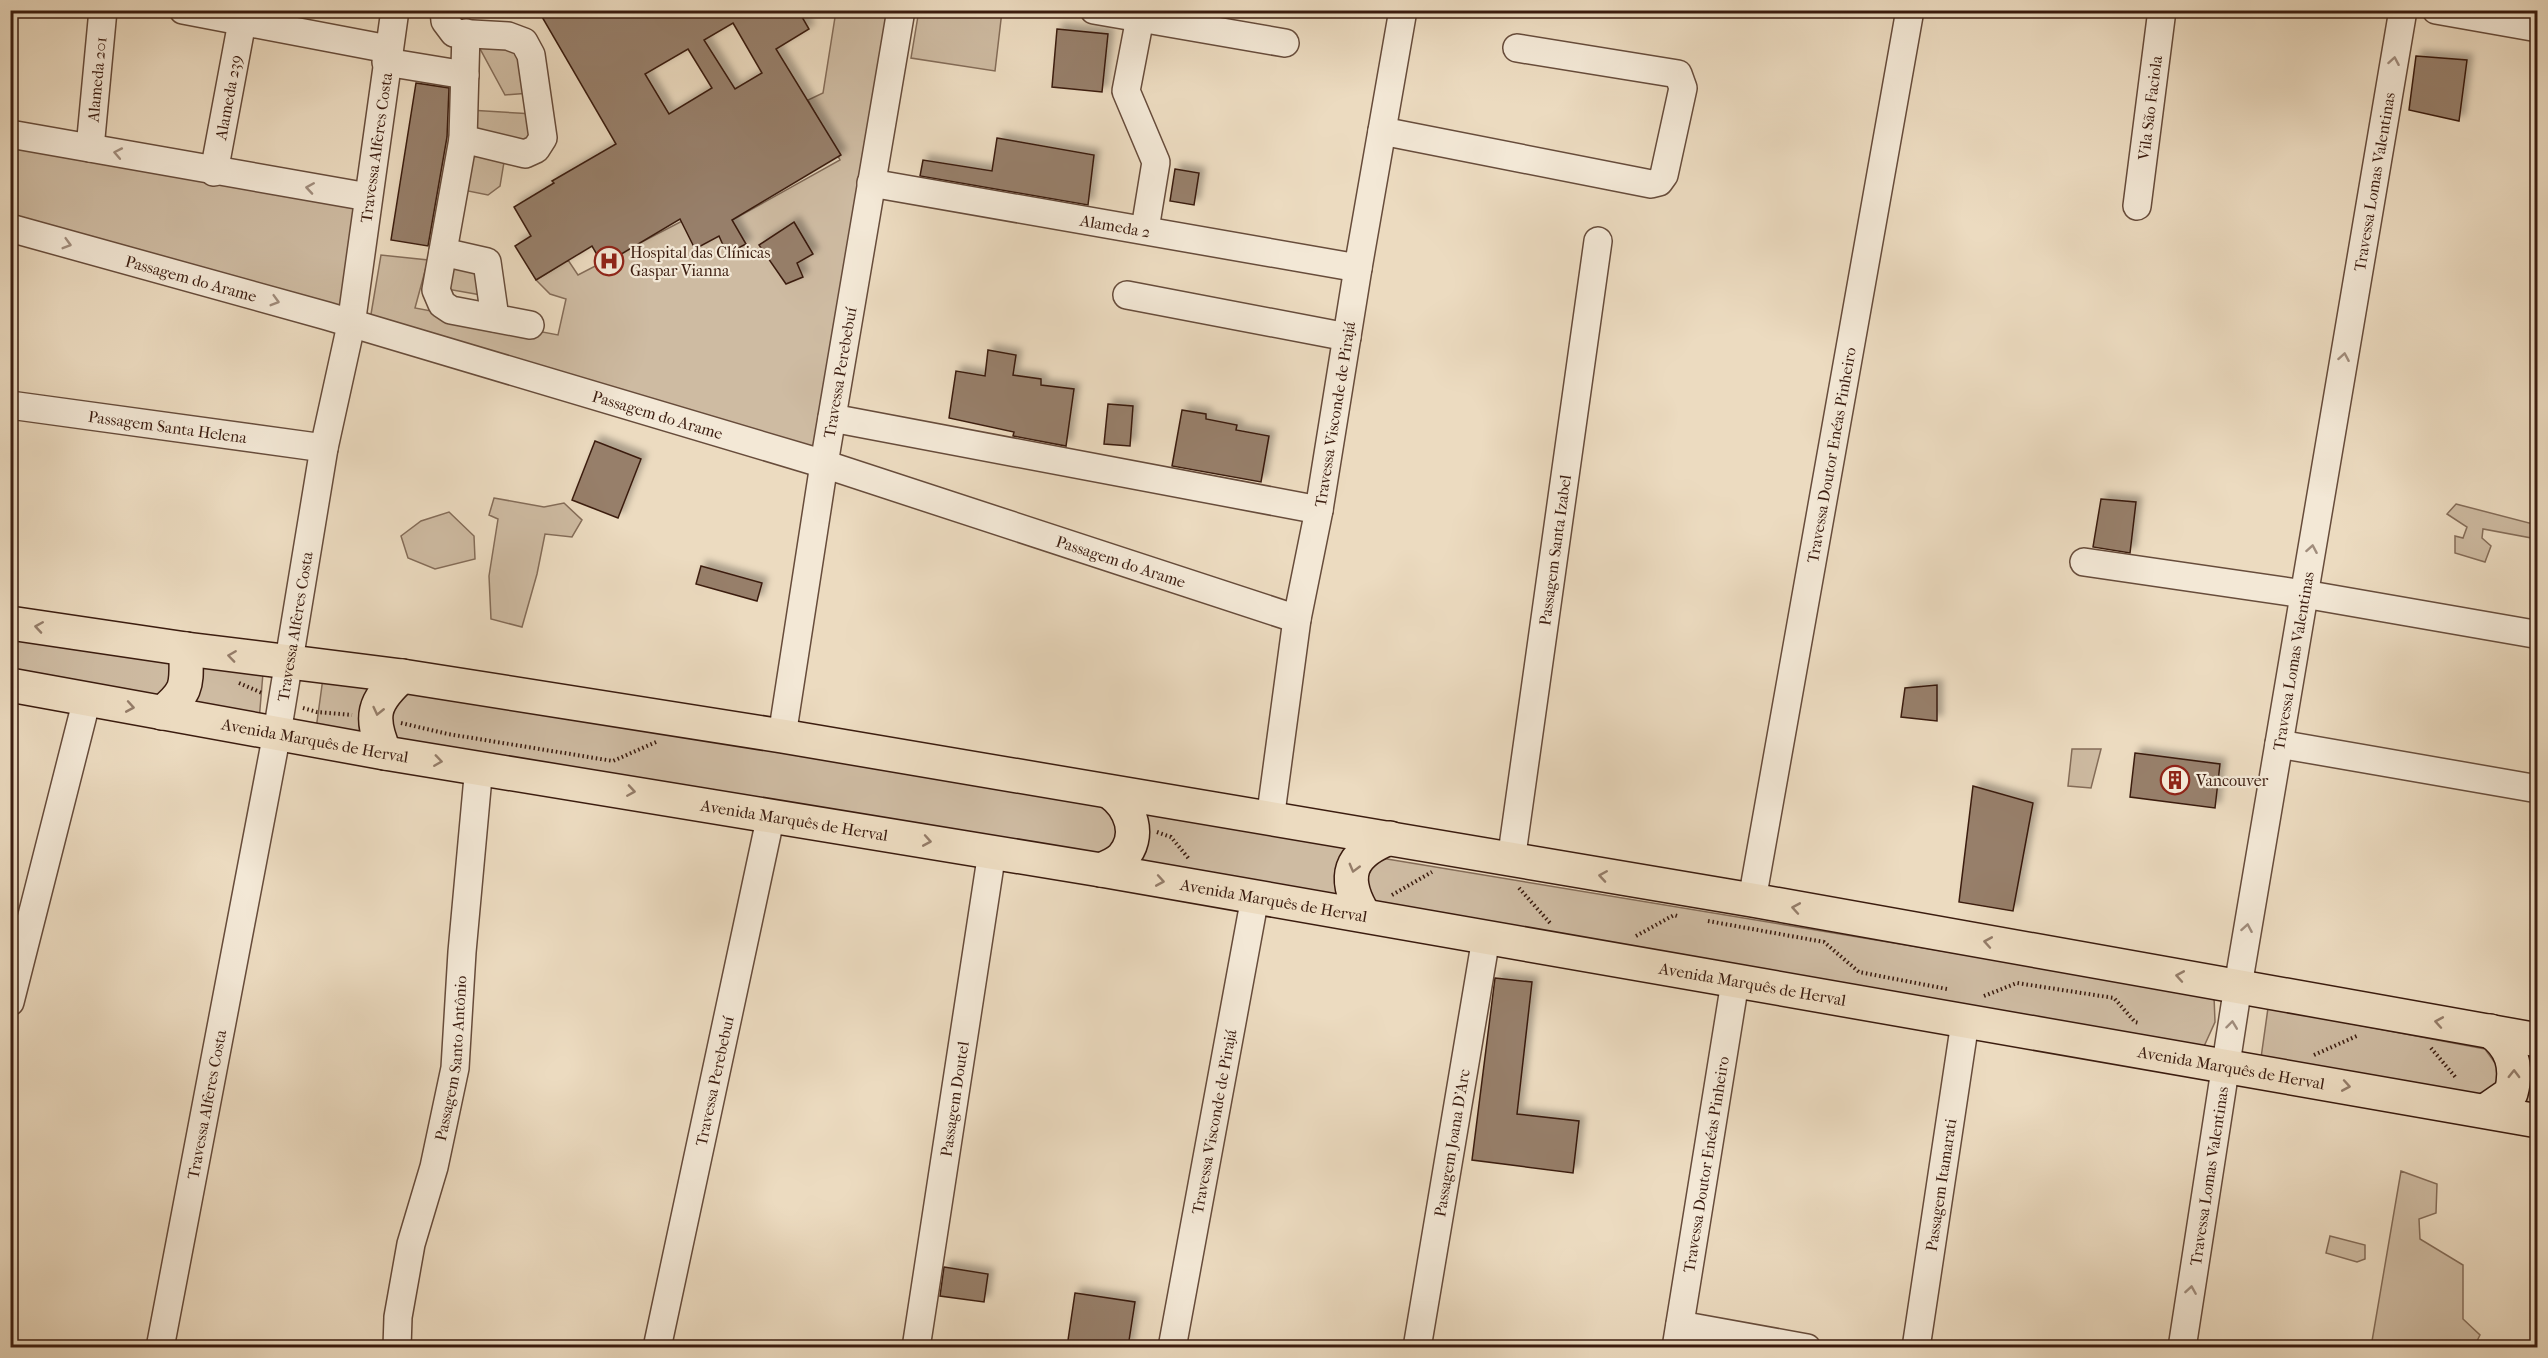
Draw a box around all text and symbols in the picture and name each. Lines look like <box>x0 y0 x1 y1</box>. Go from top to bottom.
street label: Alameda 201 <box>83 36 110 124</box>
street label: Alameda 239 <box>211 53 246 142</box>
street label: Vila São Faciola <box>2134 54 2166 162</box>
one-way arrow <box>2388 57 2400 66</box>
street label: Travessa Alferes Costa <box>356 71 396 224</box>
street label: Travessa Lomas Valentinas <box>2350 91 2399 273</box>
one-way arrow <box>113 147 123 160</box>
one-way arrow <box>305 182 315 194</box>
street label: Alameda 2 <box>1078 210 1152 242</box>
one-way arrow <box>62 236 72 249</box>
place label: Hospital das Clínicas Gaspar Vianna <box>630 243 770 280</box>
hospital icon: Hospital das Clínicas Gaspar Vianna <box>593 245 625 277</box>
street label: Passagem do Arame <box>123 252 259 306</box>
one-way arrow <box>270 294 280 307</box>
street label: Travessa Perebebuí <box>820 306 860 439</box>
street label: Travessa Visconde de Pirajá <box>1311 320 1359 508</box>
street label: Travessa Doutor Enéas Pinheiro <box>1803 346 1860 564</box>
one-way arrow <box>2337 353 2350 363</box>
street label: Passagem do Arame <box>590 387 725 443</box>
street label: Passagem Santa Helena <box>87 407 249 447</box>
street label: Passagem Santa Izabel <box>1535 473 1575 627</box>
street label: Passagem do Arame <box>1053 532 1188 592</box>
one-way arrow <box>2305 545 2317 554</box>
street label: Travessa Alferes Costa <box>273 550 317 703</box>
street label: Travessa Lomas Valentinas <box>2269 570 2318 752</box>
one-way arrow <box>34 621 43 633</box>
one-way arrow <box>227 650 236 662</box>
one-way arrow <box>125 700 135 713</box>
one-way arrow <box>372 706 385 716</box>
street label: Avenida Marquês de Herval <box>219 714 410 767</box>
one-way arrow <box>434 754 443 766</box>
building icon: Vancouver <box>2159 764 2191 796</box>
place label: Vancouver <box>2195 771 2269 790</box>
one-way arrow <box>626 785 635 797</box>
street label: Avenida Marquês de Herval <box>698 796 890 845</box>
one-way arrow <box>922 834 931 846</box>
one-way arrow <box>1349 863 1362 873</box>
one-way arrow <box>1599 871 1608 883</box>
one-way arrow <box>1156 874 1165 886</box>
street label: Avenida Marquês de Herval <box>1178 875 1369 926</box>
one-way arrow <box>1791 902 1801 915</box>
one-way arrow <box>2241 923 2253 933</box>
one-way arrow <box>1983 936 1993 949</box>
street label: Avenida Marquês de Herval <box>1656 958 1848 1010</box>
one-way arrow <box>2175 970 2185 982</box>
street label: Passagem Santo Antônio <box>431 975 471 1143</box>
street label: Travessa Perebebuí <box>691 1014 738 1148</box>
one-way arrow <box>2434 1016 2444 1029</box>
one-way arrow <box>2226 1021 2238 1030</box>
street label: Travessa Visconde de Pirajá <box>1188 1027 1241 1216</box>
street label: Travessa Alferes Costa <box>183 1028 230 1181</box>
street label: Passagem Doutel <box>936 1039 973 1158</box>
street label: Avenida Marquês de Herval <box>2135 1042 2327 1094</box>
street label: Travessa Doutor Enéas Pinheiro <box>1679 1055 1733 1274</box>
street label: Passagem Joana D'Arc <box>1430 1068 1474 1218</box>
one-way arrow <box>2508 1069 2520 1078</box>
one-way arrow <box>2341 1079 2351 1092</box>
street label: Travessa Lomas Valentinas <box>2186 1085 2232 1267</box>
street label: Passagem Itamarati <box>1922 1117 1960 1253</box>
one-way arrow <box>2185 1285 2197 1294</box>

